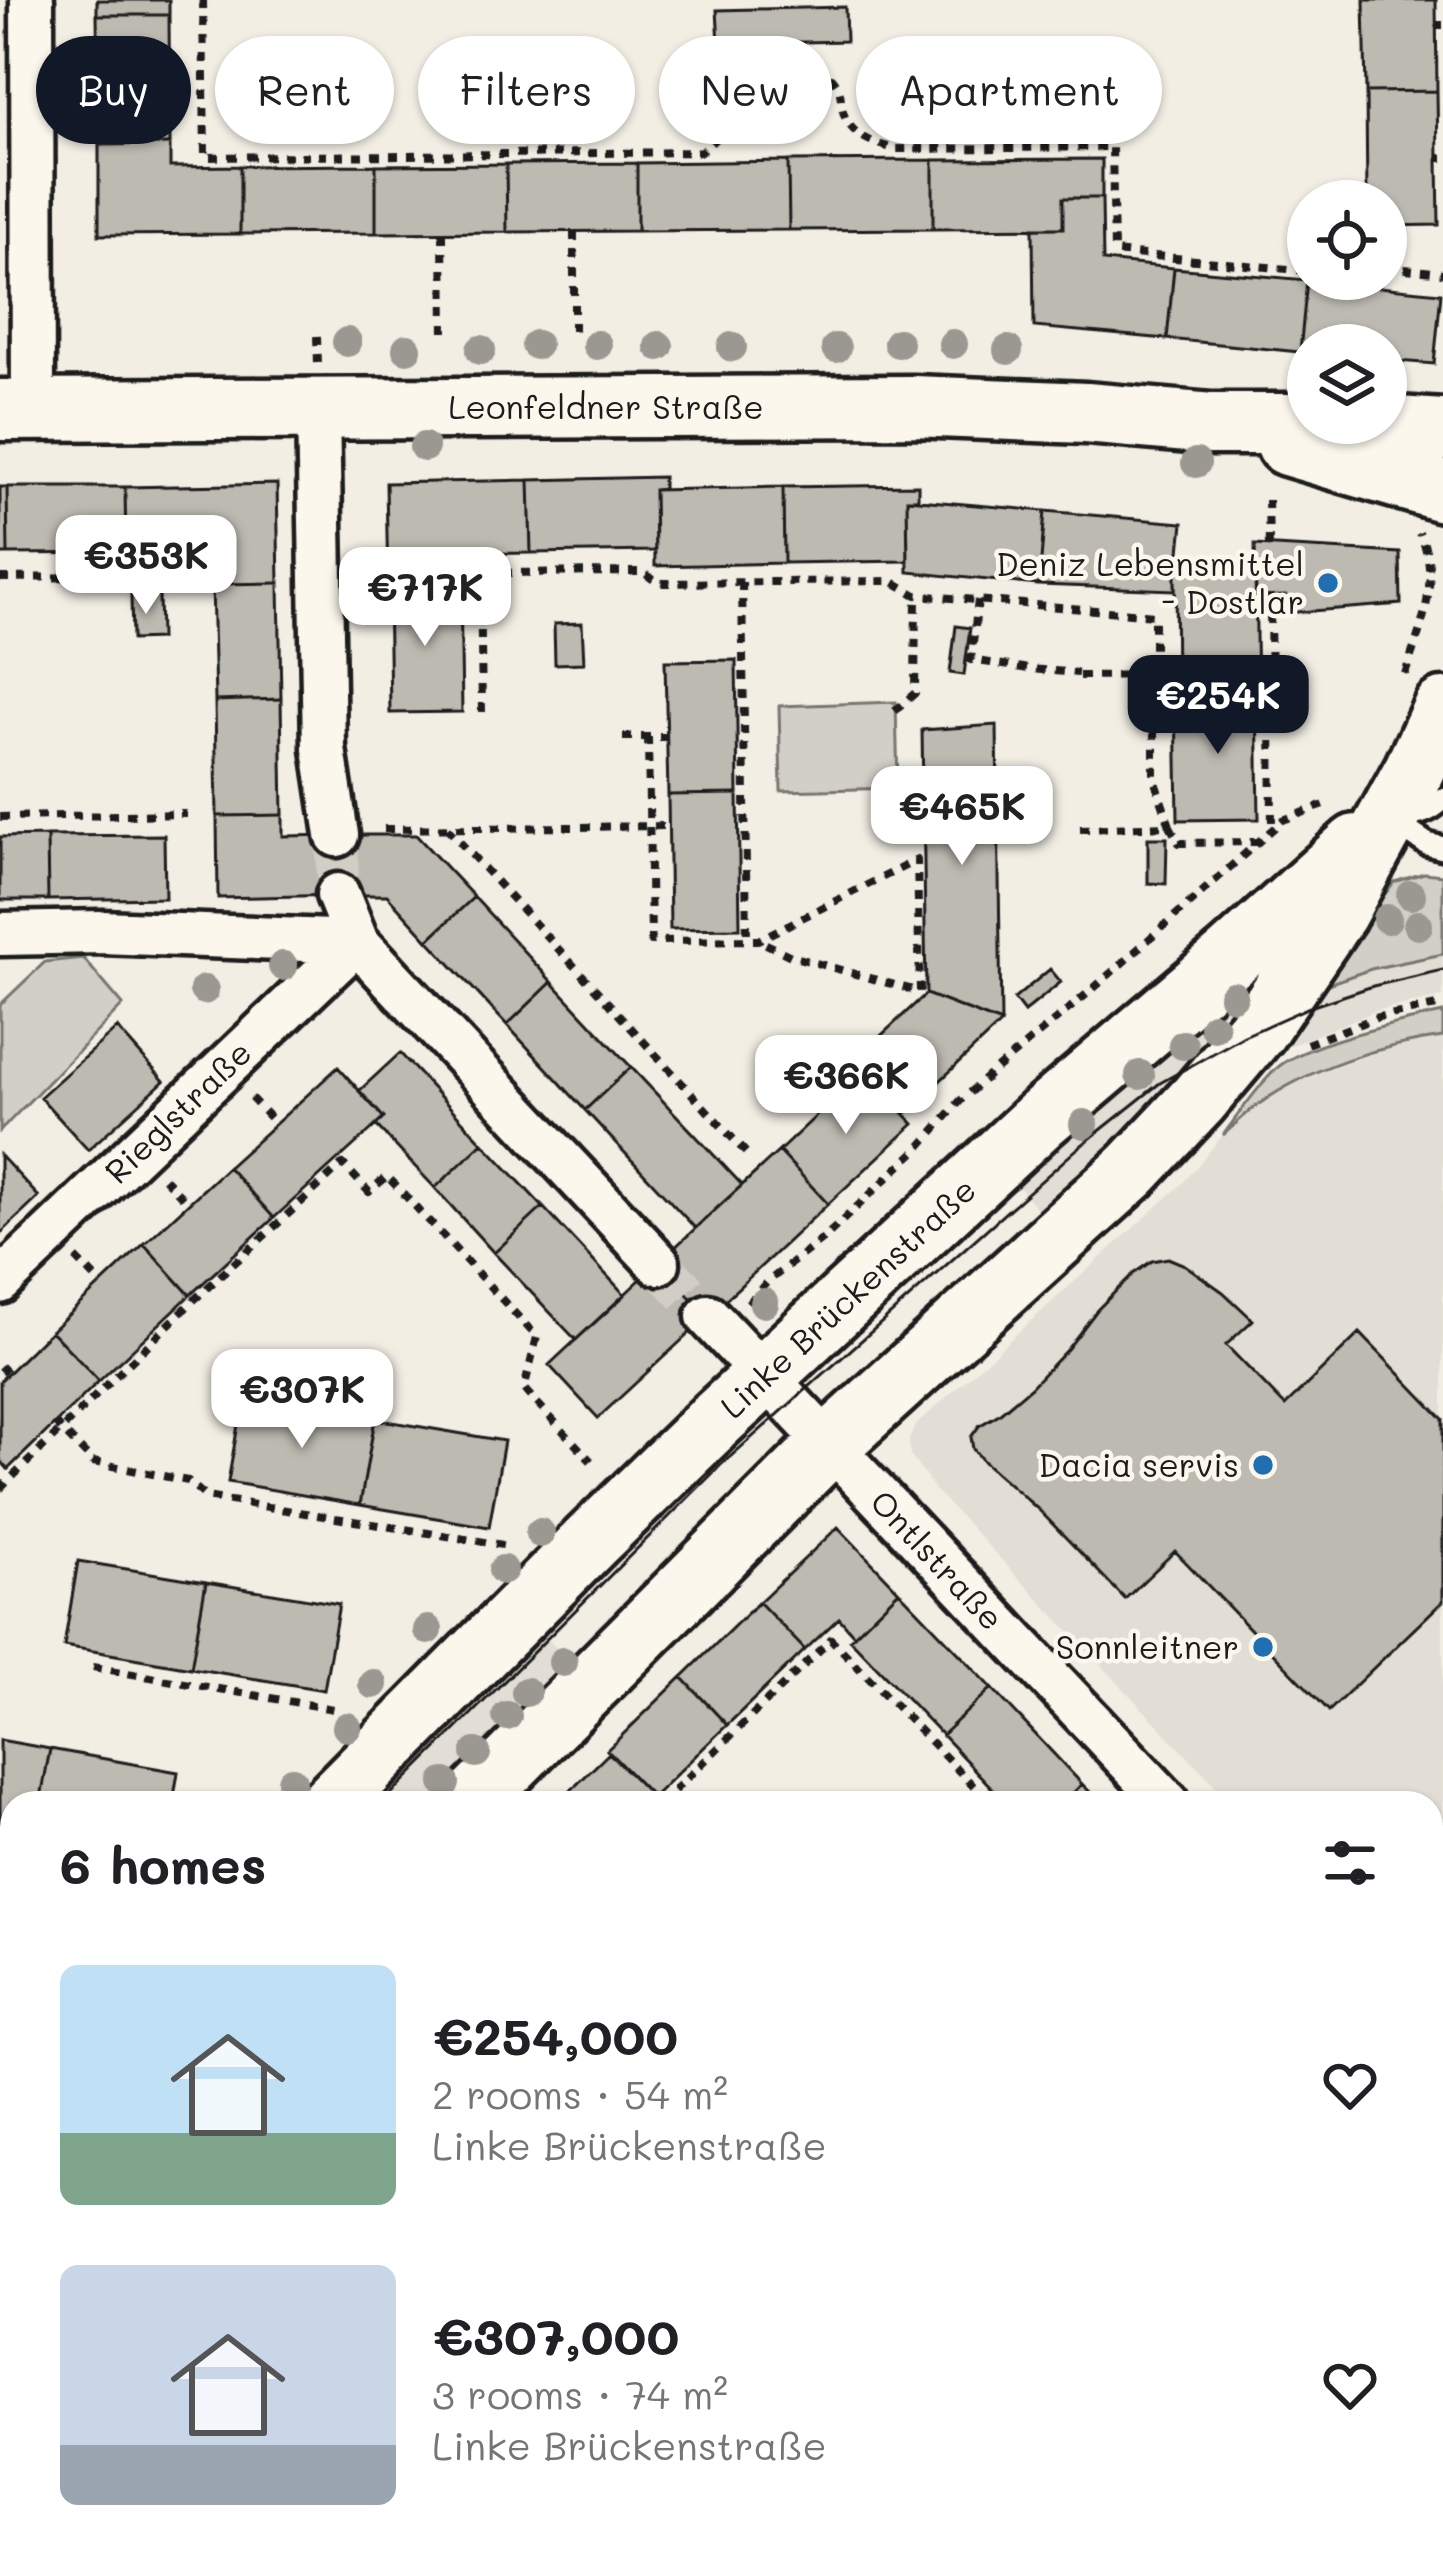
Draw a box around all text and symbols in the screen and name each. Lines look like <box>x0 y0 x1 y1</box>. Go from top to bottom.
chip: Buy <box>36 36 191 144</box>
chip: Rent <box>215 36 394 144</box>
chip: Filters <box>418 36 635 144</box>
chip: New <box>659 36 832 144</box>
chip: Apartment <box>856 36 1162 144</box>
map controls <box>1287 180 1407 444</box>
button: locate <box>1287 180 1407 300</box>
button: layers <box>1287 324 1407 444</box>
street label: Leonfeldner Straße <box>448 384 764 427</box>
pin: €353K <box>62 515 230 617</box>
text: €353K <box>83 528 209 579</box>
place label: Deniz Lebensmittel - Dostlar <box>996 541 1304 622</box>
pin: €717K <box>341 547 509 649</box>
text: €717K <box>366 560 484 611</box>
marker: Deniz Lebensmittel - Dostlar <box>1315 570 1341 596</box>
pin: €254K <box>1134 655 1302 757</box>
text: €254K <box>1155 668 1281 719</box>
pin: €465K <box>878 766 1046 868</box>
text: €465K <box>898 779 1026 830</box>
street label: Rieglstraße <box>94 1030 260 1192</box>
pin: €366K <box>762 1035 930 1137</box>
text: €366K <box>782 1048 910 1099</box>
street label: Linke Brückenstraße <box>710 1167 984 1427</box>
pin: €307K <box>218 1349 386 1451</box>
text: €307K <box>238 1362 366 1413</box>
place label: Dacia servis <box>1039 1442 1239 1485</box>
marker: Dacia servis <box>1250 1452 1276 1478</box>
street label: Ontlstraße <box>862 1480 1014 1638</box>
place label: Sonnleitner <box>1056 1624 1239 1667</box>
marker: Sonnleitner <box>1250 1634 1276 1660</box>
text: 6 homes <box>60 1830 266 1897</box>
icon: filters <box>1317 1830 1383 1896</box>
text: €254,000 <box>432 2001 678 2068</box>
icon: home <box>156 2013 300 2157</box>
icon: heart <box>1317 2052 1383 2118</box>
text: 2 rooms · 54 m² <box>432 2068 728 2119</box>
text: Linke Brückenstraße <box>432 2119 827 2170</box>
text: €307,000 <box>432 2301 679 2368</box>
icon: home <box>156 2313 300 2457</box>
icon: heart <box>1317 2352 1383 2418</box>
text: 3 rooms · 74 m² <box>432 2368 728 2419</box>
text: Linke Brückenstraße <box>432 2419 827 2470</box>

